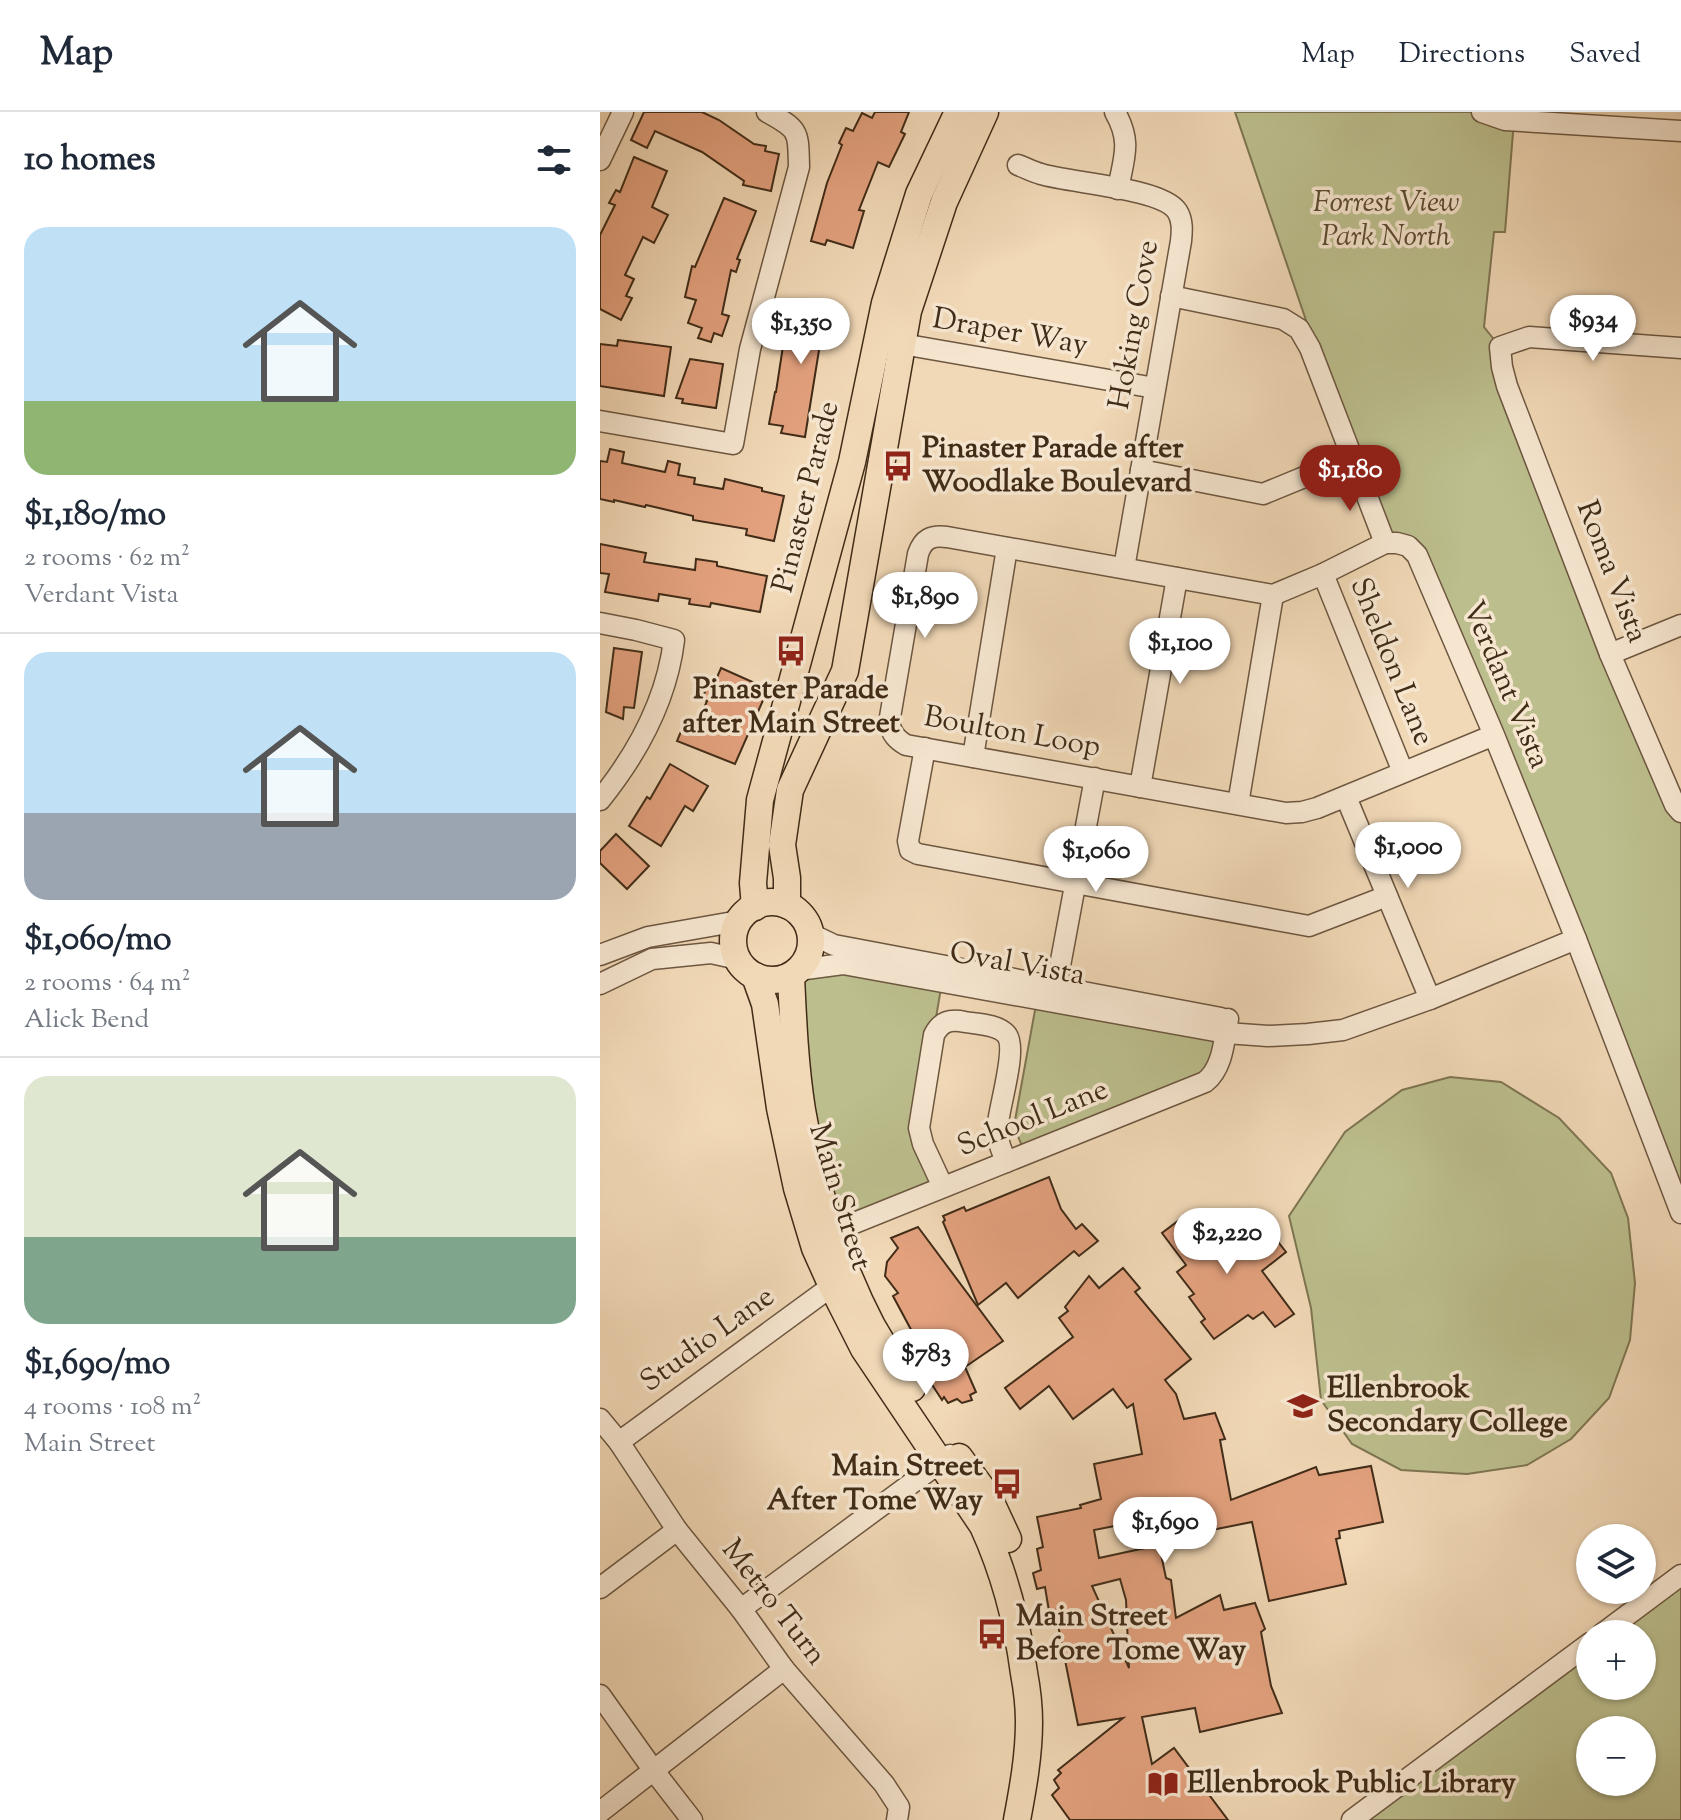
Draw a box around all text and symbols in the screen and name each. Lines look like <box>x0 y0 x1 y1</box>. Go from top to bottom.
text: Map <box>40 28 113 82</box>
text: Map <box>1301 35 1355 75</box>
text: Directions <box>1399 35 1525 75</box>
text: Saved <box>1569 35 1641 75</box>
text: 10 homes <box>24 136 156 185</box>
icon: filters <box>532 138 576 182</box>
park label: Forrest View Park North <box>1313 182 1459 259</box>
street label: Hoking Cove <box>1099 237 1171 413</box>
icon: home <box>228 279 372 423</box>
pin: $934 <box>1546 295 1640 363</box>
pin: $1,350 <box>736 298 866 366</box>
street label: Draper Way <box>929 298 1091 368</box>
text: $934 <box>1568 302 1618 339</box>
text: $1,350 <box>770 305 832 342</box>
street label: Pinaster Parade <box>762 397 852 597</box>
place label: Pinaster Parade after Woodlake Boulevard <box>922 428 1192 505</box>
pin: $1,180 <box>1285 445 1415 513</box>
bus stop icon: Pinaster Parade after Woodlake Boulevard <box>881 449 915 483</box>
text: $1,180 <box>1318 452 1382 489</box>
text: $1,180/mo <box>24 491 166 540</box>
street label: Roma Vista <box>1564 495 1658 649</box>
text: 2 rooms · 62 m² <box>24 540 190 577</box>
pin: $1,890 <box>860 572 990 640</box>
street label: Sheldon Lane <box>1338 572 1444 752</box>
text: Verdant Vista <box>24 577 178 614</box>
text: $1,890 <box>891 579 959 616</box>
street label: Verdant Vista <box>1450 595 1560 776</box>
pin: $1,100 <box>1115 618 1245 686</box>
text: $1,100 <box>1147 625 1213 662</box>
bus stop icon: Pinaster Parade after Main Street <box>774 634 808 668</box>
place label: Pinaster Parade after Main Street <box>682 669 901 746</box>
street label: Boulton Loop <box>920 696 1104 770</box>
icon: home <box>228 704 372 848</box>
pin: $1,000 <box>1343 822 1473 890</box>
pin: $1,060 <box>1031 826 1161 894</box>
text: $1,000 <box>1373 829 1443 866</box>
text: $1,060 <box>1062 833 1130 870</box>
text: $1,060/mo <box>24 916 172 965</box>
street label: Oval Vista <box>946 932 1088 998</box>
text: 2 rooms · 64 m² <box>24 965 191 1002</box>
text: Alick Bend <box>24 1002 149 1039</box>
street label: School Lane <box>951 1069 1115 1169</box>
street label: Main Street <box>796 1118 882 1276</box>
icon: home <box>228 1128 372 1272</box>
pin: $2,220 <box>1162 1208 1292 1276</box>
text: $2,220 <box>1192 1215 1262 1252</box>
street label: Studio Lane <box>632 1277 784 1403</box>
pin: $783 <box>879 1329 973 1397</box>
text: $783 <box>901 1336 951 1373</box>
text: $1,690/mo <box>24 1340 170 1389</box>
place label: Ellenbrook Secondary College <box>1327 1368 1568 1445</box>
text: 4 rooms · 108 m² <box>24 1389 201 1426</box>
school or university icon: Ellenbrook Secondary College <box>1286 1389 1320 1423</box>
text: Main Street <box>24 1426 155 1463</box>
place label: Main Street After Tome Way <box>767 1446 984 1523</box>
bus stop icon: Main Street After Tome Way <box>990 1467 1024 1501</box>
pin: $1,690 <box>1100 1497 1230 1565</box>
text: $1,690 <box>1131 1504 1199 1541</box>
map controls <box>1576 1524 1656 1796</box>
button: layers <box>1576 1524 1656 1604</box>
street label: Metro Turn <box>710 1531 836 1676</box>
place label: Main Street Before Tome Way <box>1016 1596 1246 1673</box>
bus stop icon: Main Street Before Tome Way <box>975 1617 1009 1651</box>
button: + <box>1576 1620 1656 1700</box>
button: − <box>1576 1716 1656 1796</box>
place label: Ellenbrook Public Library <box>1187 1763 1516 1806</box>
library icon: Ellenbrook Public Library <box>1146 1767 1180 1801</box>

